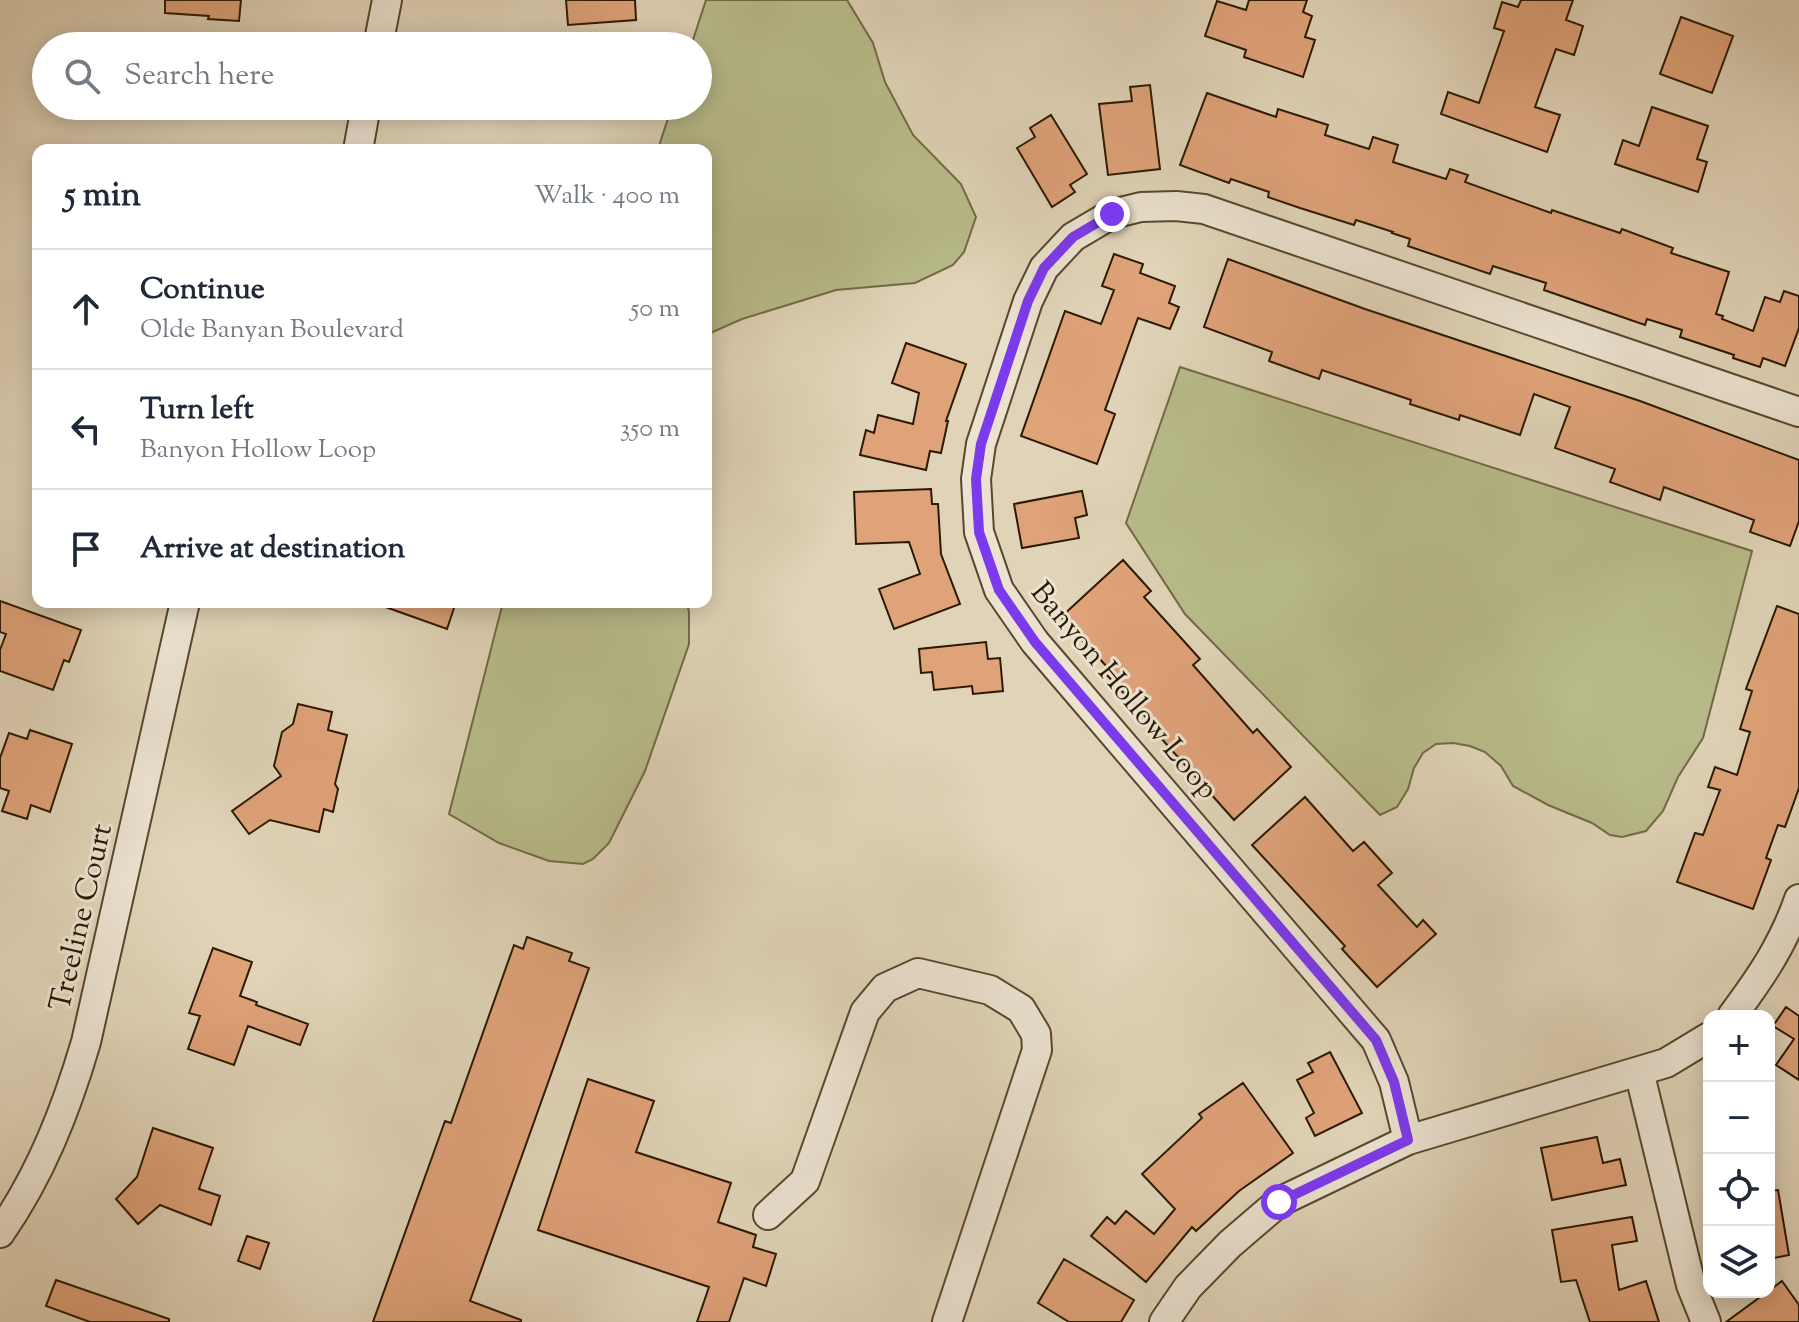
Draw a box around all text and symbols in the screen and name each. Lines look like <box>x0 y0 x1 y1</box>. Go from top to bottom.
search box <box>32 32 712 120</box>
icon: search <box>60 54 104 98</box>
text: Search here <box>124 55 274 98</box>
text: 5 min <box>64 172 141 221</box>
text: Walk · 400 m <box>534 178 680 215</box>
route end <box>1094 196 1130 232</box>
text: Continue <box>140 269 265 312</box>
icon: ahead <box>64 287 108 331</box>
text: 50 m <box>630 291 680 328</box>
text: Olde Banyan Boulevard <box>140 312 404 349</box>
text: Turn left <box>140 389 254 432</box>
icon: left <box>64 407 108 451</box>
text: 350 m <box>620 411 680 448</box>
text: Banyon Hollow Loop <box>140 432 376 469</box>
icon: arrive <box>64 527 108 571</box>
text: Arrive at destination <box>140 528 405 571</box>
street label: Banyon Hollow Loop <box>1019 573 1227 810</box>
street label: Treeline Court <box>40 820 125 1015</box>
map controls <box>1703 1010 1775 1298</box>
button: + <box>1703 1010 1775 1082</box>
button: − <box>1703 1082 1775 1154</box>
button: locate <box>1703 1154 1775 1226</box>
route start <box>1261 1184 1297 1220</box>
button: layers <box>1703 1226 1775 1298</box>

